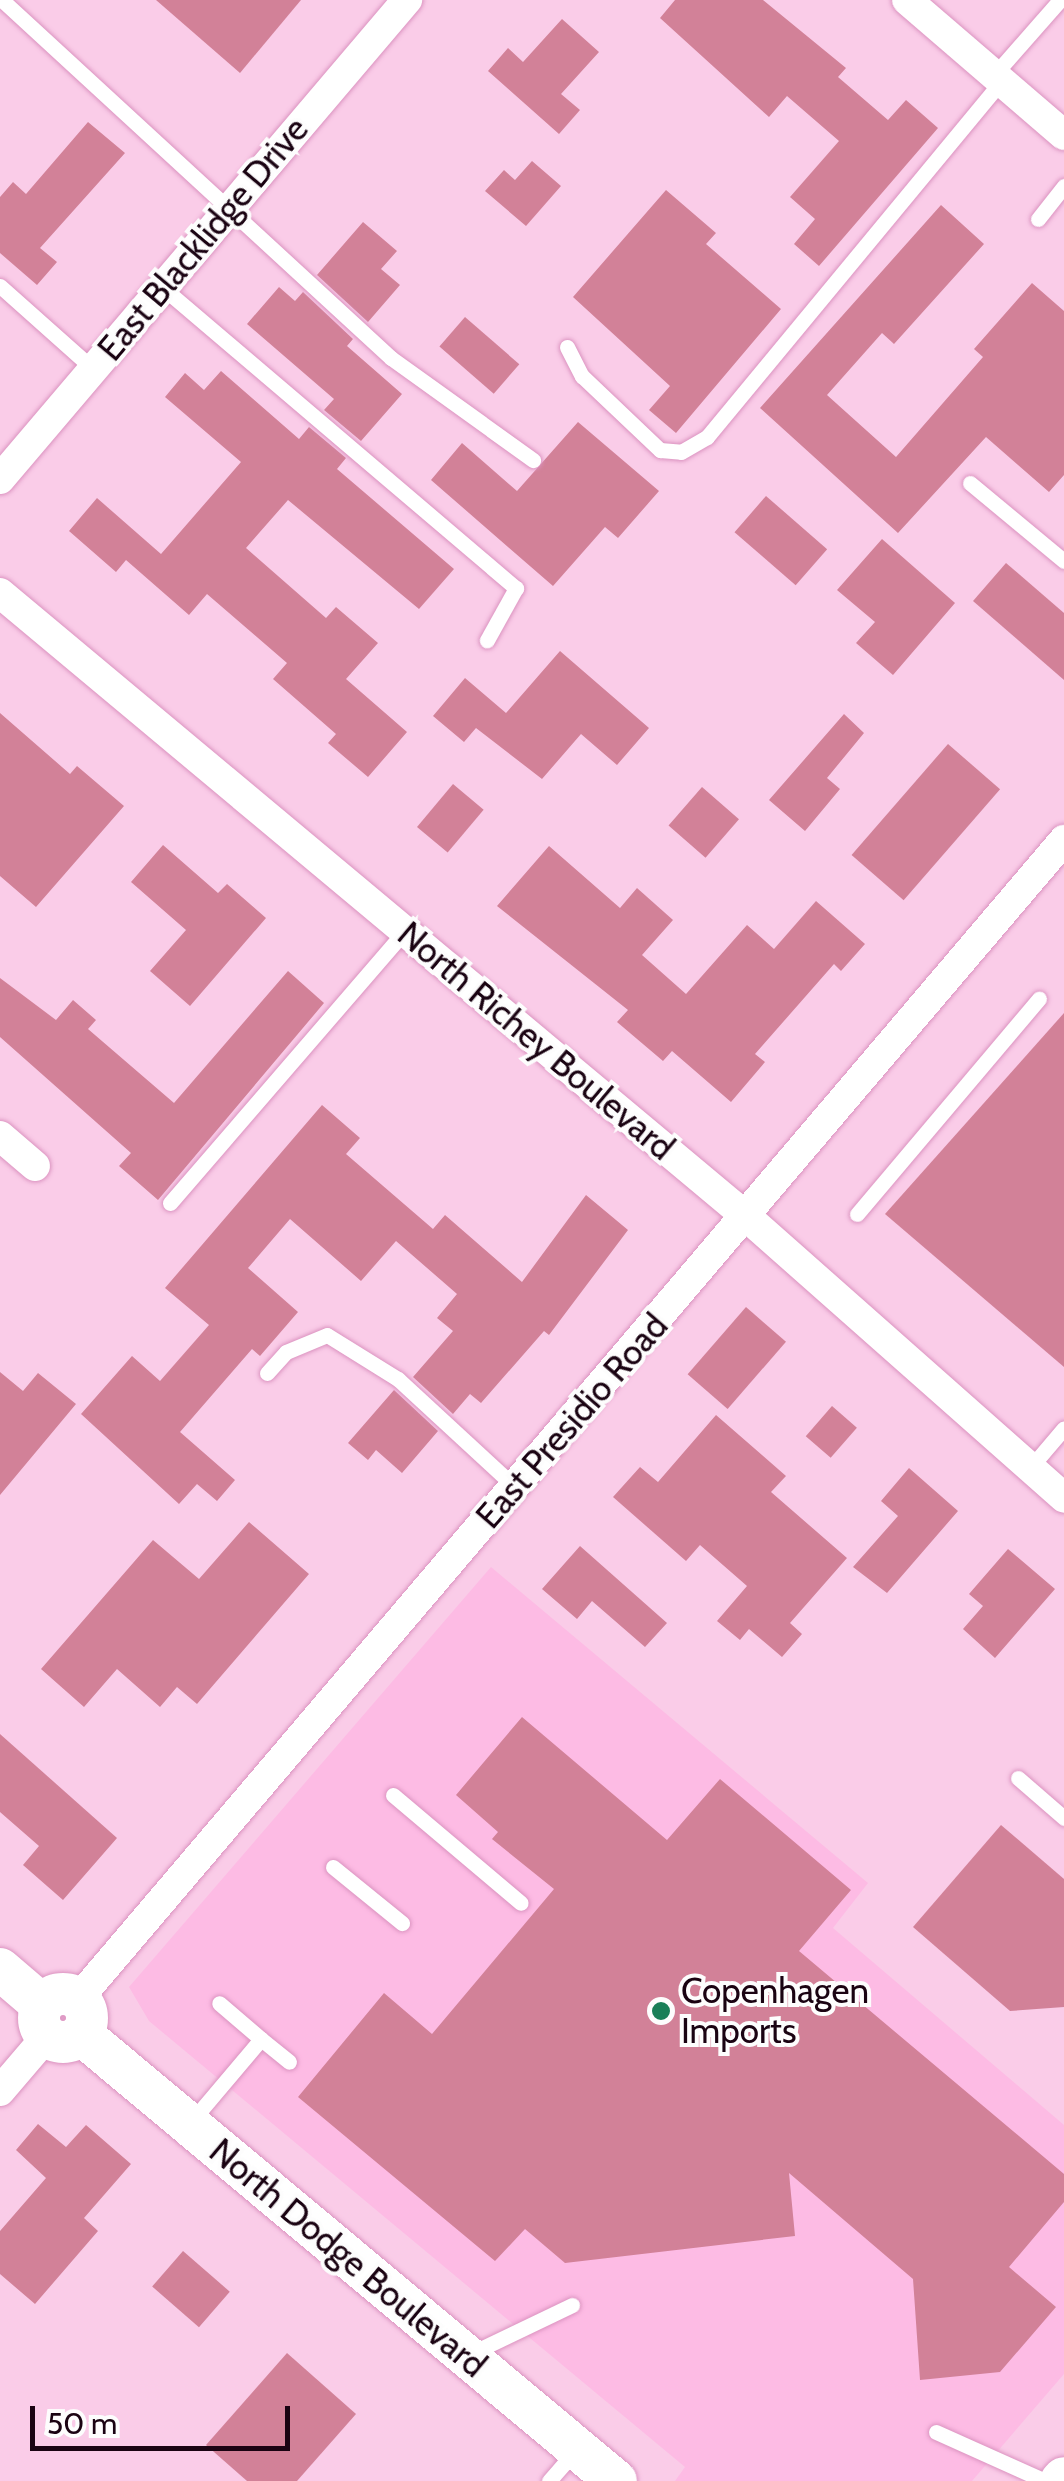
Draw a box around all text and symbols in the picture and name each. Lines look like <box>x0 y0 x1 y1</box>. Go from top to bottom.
street label: East Blacklidge Drive <box>89 109 317 369</box>
street label: North Richey Boulevard <box>389 913 683 1169</box>
street label: East Presidio Road <box>467 1305 677 1537</box>
place label: Copenhagen Imports <box>681 1970 869 2052</box>
marker: Copenhagen Imports <box>650 2000 672 2022</box>
street label: North Dodge Boulevard <box>201 2130 495 2386</box>
scale bar <box>35 2386 295 2448</box>
text: 50 m <box>47 2405 117 2442</box>

